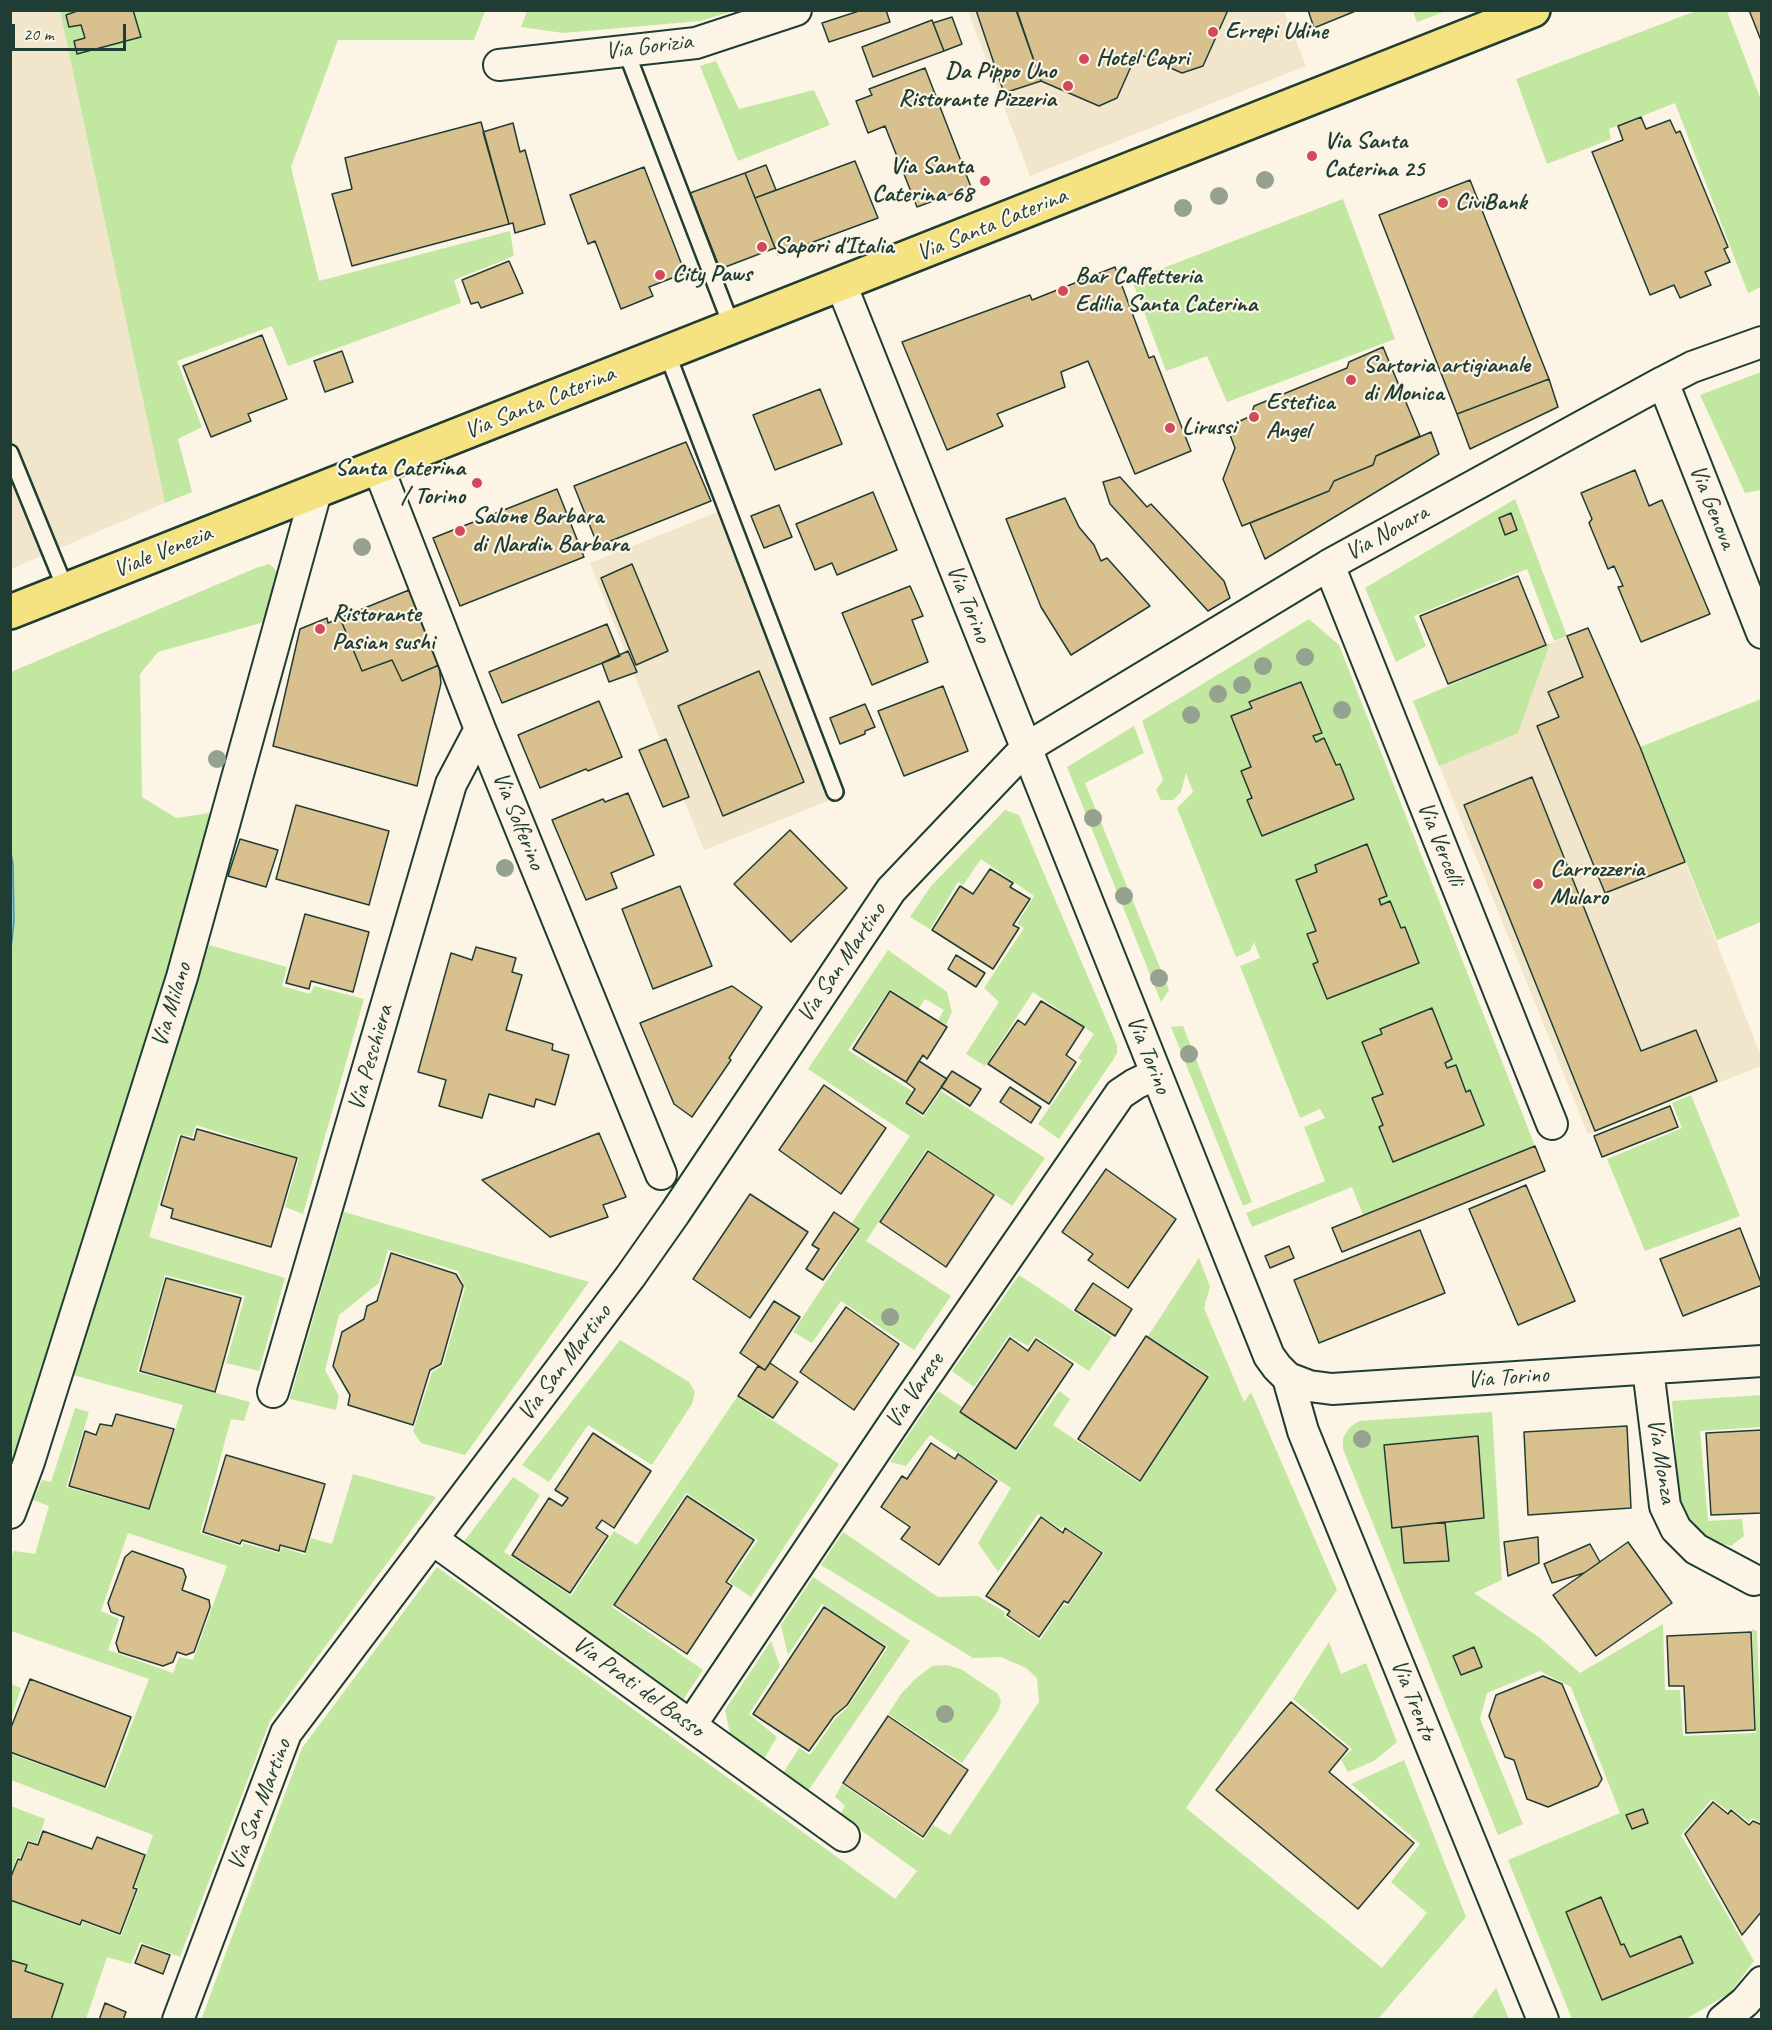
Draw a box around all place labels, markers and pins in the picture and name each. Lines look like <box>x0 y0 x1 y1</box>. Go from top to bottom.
place label: Errepi Udine <box>1225 18 1328 46</box>
marker: Errepi Udine <box>1206 25 1220 39</box>
place label: Hotel Capri <box>1096 45 1189 73</box>
marker: Hotel Capri <box>1077 52 1091 66</box>
place label: Da Pippo Uno Ristorante Pizzeria <box>898 58 1056 114</box>
marker: Da Pippo Uno Ristorante Pizzeria <box>1061 79 1075 93</box>
place label: Via Santa Caterina 25 <box>1324 128 1424 184</box>
marker: Via Santa Caterina 25 <box>1305 149 1319 163</box>
place label: Via Santa Caterina 68 <box>872 153 973 209</box>
marker: Via Santa Caterina 68 <box>978 174 992 188</box>
place label: CiviBank <box>1455 189 1527 217</box>
marker: CiviBank <box>1436 196 1450 210</box>
place label: Sapori d'Italia <box>774 233 893 261</box>
marker: Sapori d'Italia <box>755 240 769 254</box>
place label: City Paws <box>672 261 752 289</box>
place label: Bar Caffetteria Edilia Santa Caterina <box>1075 263 1257 319</box>
marker: City Paws <box>653 268 667 282</box>
marker: Bar Caffetteria Edilia Santa Caterina <box>1056 284 1070 298</box>
place label: Sartoria artigianale di Monica <box>1363 352 1530 408</box>
marker: Sartoria artigianale di Monica <box>1344 373 1358 387</box>
place label: Estetica Angel <box>1266 389 1335 445</box>
marker: Estetica Angel <box>1247 410 1261 424</box>
place label: Lirussi <box>1182 414 1236 442</box>
marker: Lirussi <box>1163 421 1177 435</box>
place label: Santa Caterina / Torino <box>335 455 465 511</box>
marker: Santa Caterina / Torino <box>470 476 484 490</box>
place label: Salone Barbara di Nardin Barbara <box>472 503 629 559</box>
marker: Salone Barbara di Nardin Barbara <box>453 524 467 538</box>
place label: Ristorante Pasian sushi <box>332 601 434 657</box>
marker: Ristorante Pasian sushi <box>313 622 327 636</box>
place label: Carrozzeria Mularo <box>1550 856 1644 912</box>
marker: Carrozzeria Mularo <box>1531 877 1545 891</box>

